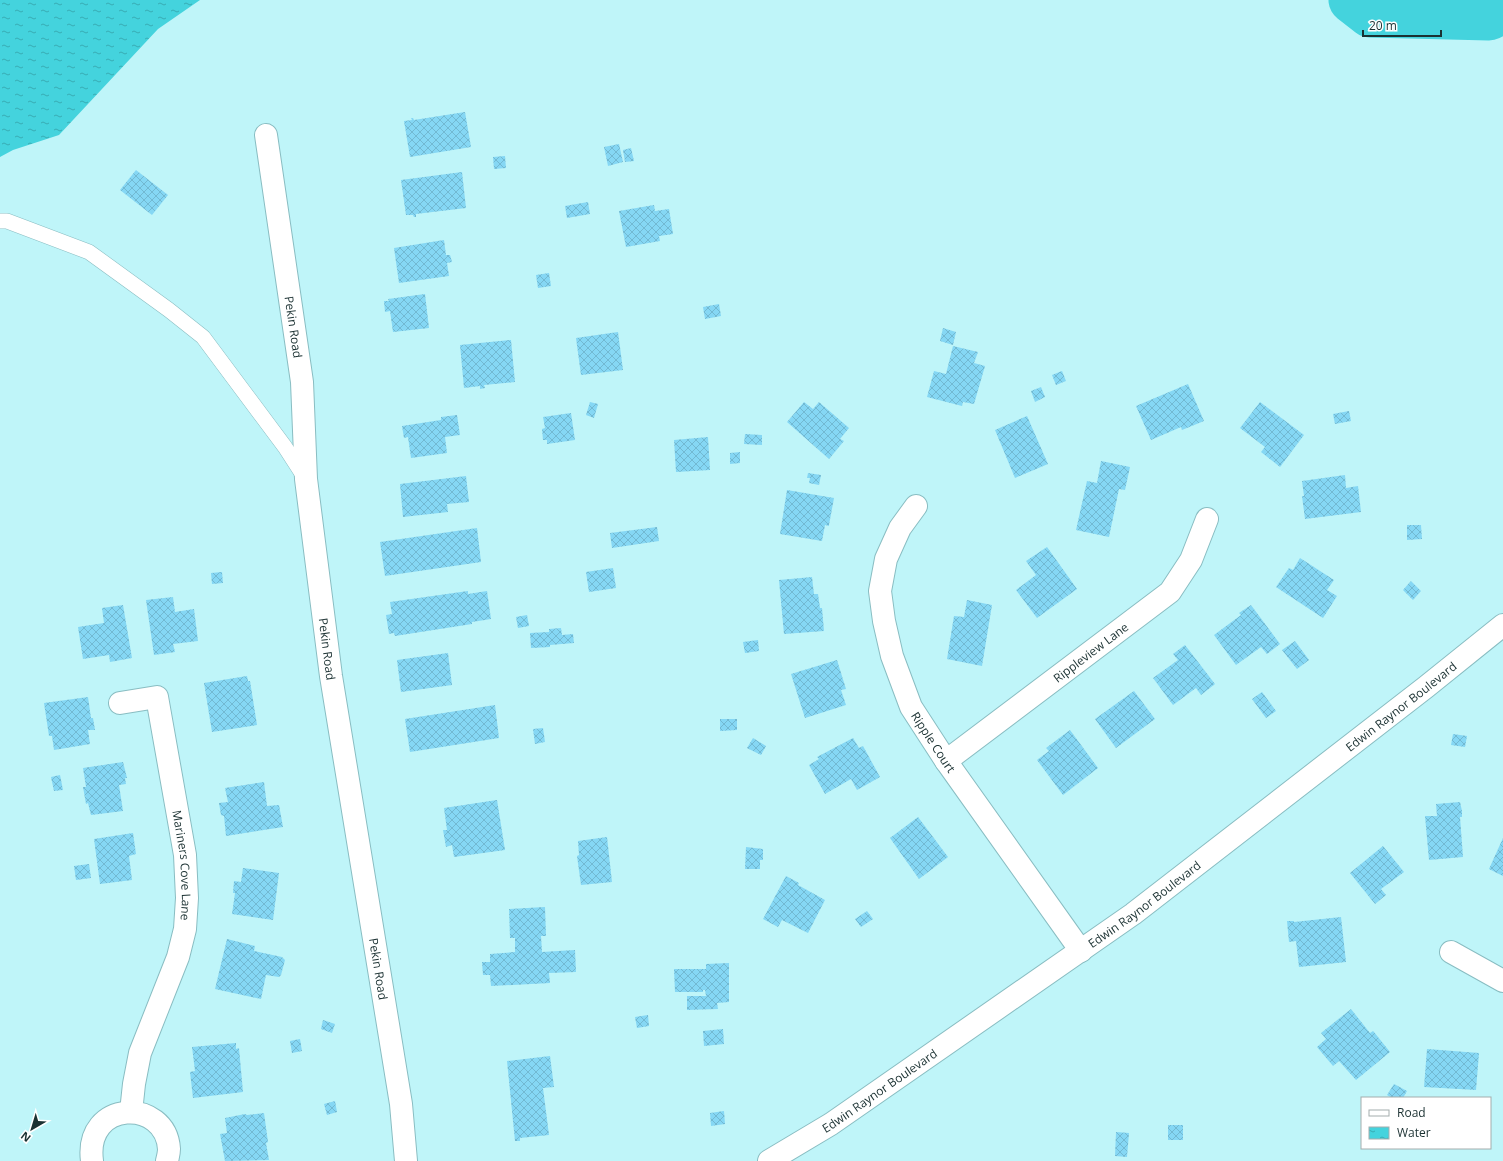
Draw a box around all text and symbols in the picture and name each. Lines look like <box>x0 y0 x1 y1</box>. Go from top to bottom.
scale bar <box>1363 12 1441 38</box>
text: 20 m <box>1369 17 1397 34</box>
street label: Pekin Road <box>281 295 307 359</box>
street label: Pekin Road <box>315 617 340 681</box>
street label: Rippleview Lane <box>1049 618 1132 686</box>
street label: Edwin Raynor Boulevard <box>1342 657 1460 755</box>
street label: Ripple Court <box>908 708 960 776</box>
street label: Mariners Cove Lane <box>169 809 196 921</box>
street label: Edwin Raynor Boulevard <box>1084 856 1204 951</box>
street label: Pekin Road <box>365 937 392 1001</box>
street label: Edwin Raynor Boulevard <box>818 1044 940 1136</box>
legend <box>1361 1097 1491 1149</box>
text: Road <box>1397 1104 1426 1121</box>
north arrow <box>12 1109 52 1149</box>
text: Water <box>1397 1124 1431 1141</box>
text: N <box>17 1129 34 1146</box>

